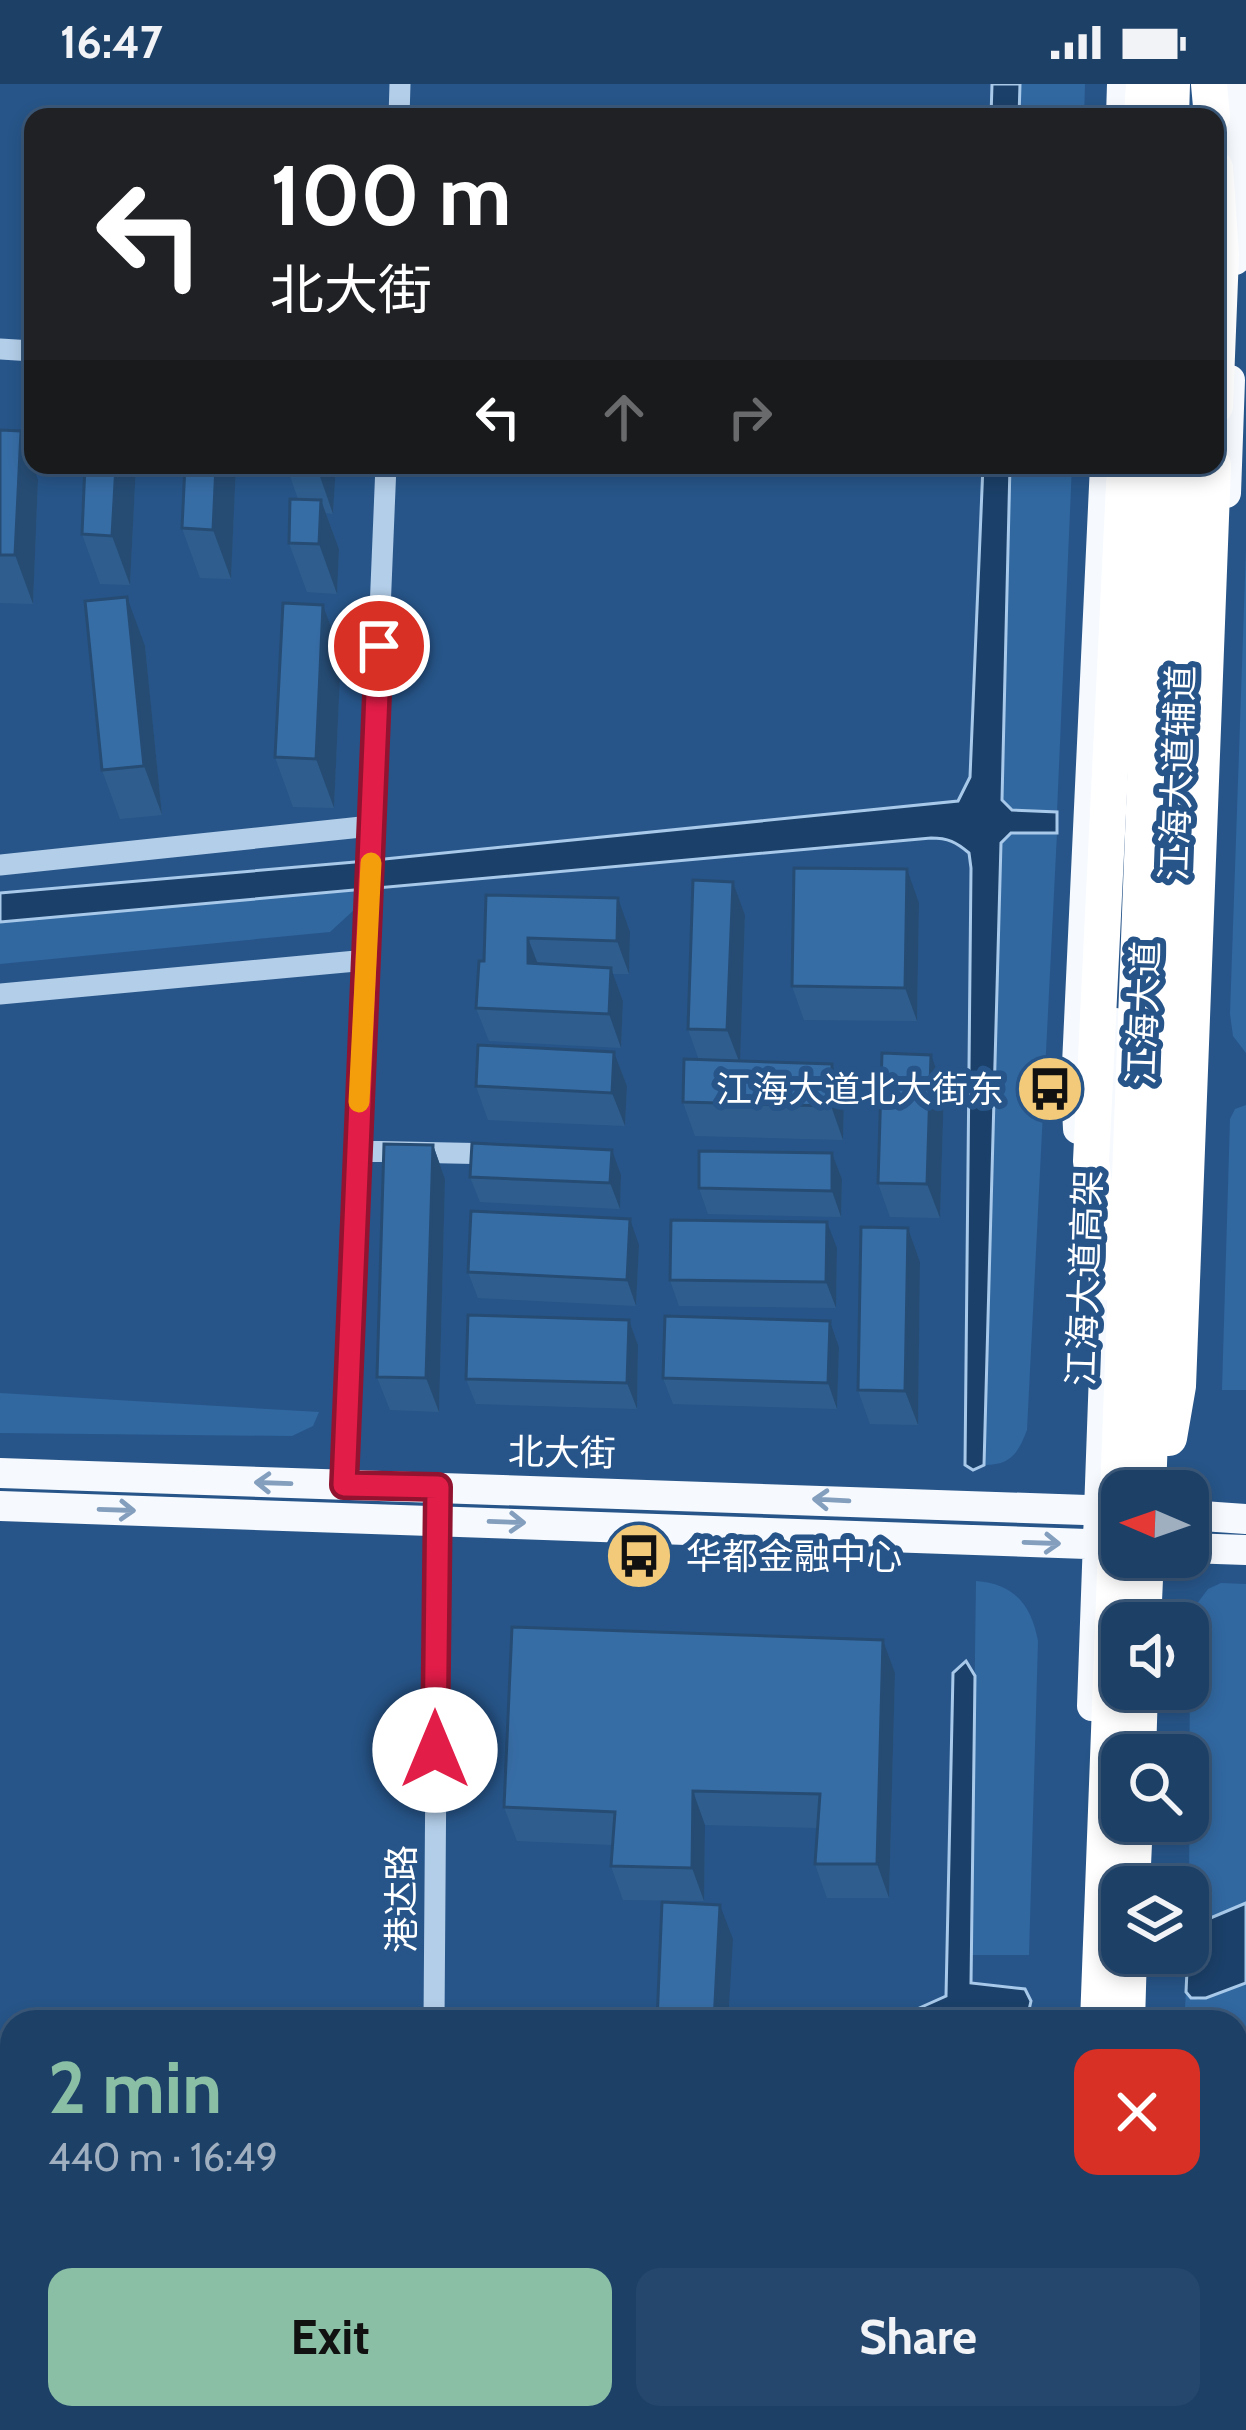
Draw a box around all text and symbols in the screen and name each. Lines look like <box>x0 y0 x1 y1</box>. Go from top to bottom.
text: 16:47 <box>60 15 163 69</box>
text: 100 m <box>270 144 512 246</box>
icon: left <box>72 156 228 312</box>
text: 北大街 <box>270 257 432 323</box>
icon: left <box>465 384 531 450</box>
icon: ahead <box>591 384 657 450</box>
icon: right <box>717 384 783 450</box>
pin <box>328 595 430 697</box>
icon: arrive <box>346 613 412 679</box>
street label: 江海大道辅道 <box>1151 664 1203 882</box>
street label: 江海大道 <box>1119 940 1167 1086</box>
bus stop icon: 江海大道北大街东 <box>1015 1054 1085 1124</box>
place label: 江海大道北大街东 <box>716 1067 1004 1111</box>
street label: 江海大道高架 <box>1058 1169 1110 1387</box>
street label: 北大街 <box>508 1429 616 1475</box>
north arrow <box>1101 1470 1209 1578</box>
map controls <box>1101 1470 1209 1974</box>
one-way arrow <box>254 1471 293 1494</box>
one-way arrow <box>812 1488 851 1511</box>
one-way arrow <box>97 1499 136 1522</box>
one-way arrow <box>487 1511 526 1534</box>
bus stop icon: 华都金融中心 <box>604 1521 674 1591</box>
one-way arrow <box>1022 1532 1061 1555</box>
place label: 华都金融中心 <box>686 1534 902 1578</box>
button: sound <box>1101 1602 1209 1710</box>
position arrow <box>372 1687 498 1813</box>
button: search <box>1101 1734 1209 1842</box>
street label: 港达路 <box>379 1845 423 1953</box>
button: layers <box>1101 1866 1209 1974</box>
text: 2 min <box>48 2044 222 2131</box>
button: close <box>1074 2049 1200 2175</box>
text: 440 m · 16:49 <box>48 2133 278 2181</box>
button: Exit <box>48 2268 612 2406</box>
button: Share <box>636 2268 1200 2406</box>

